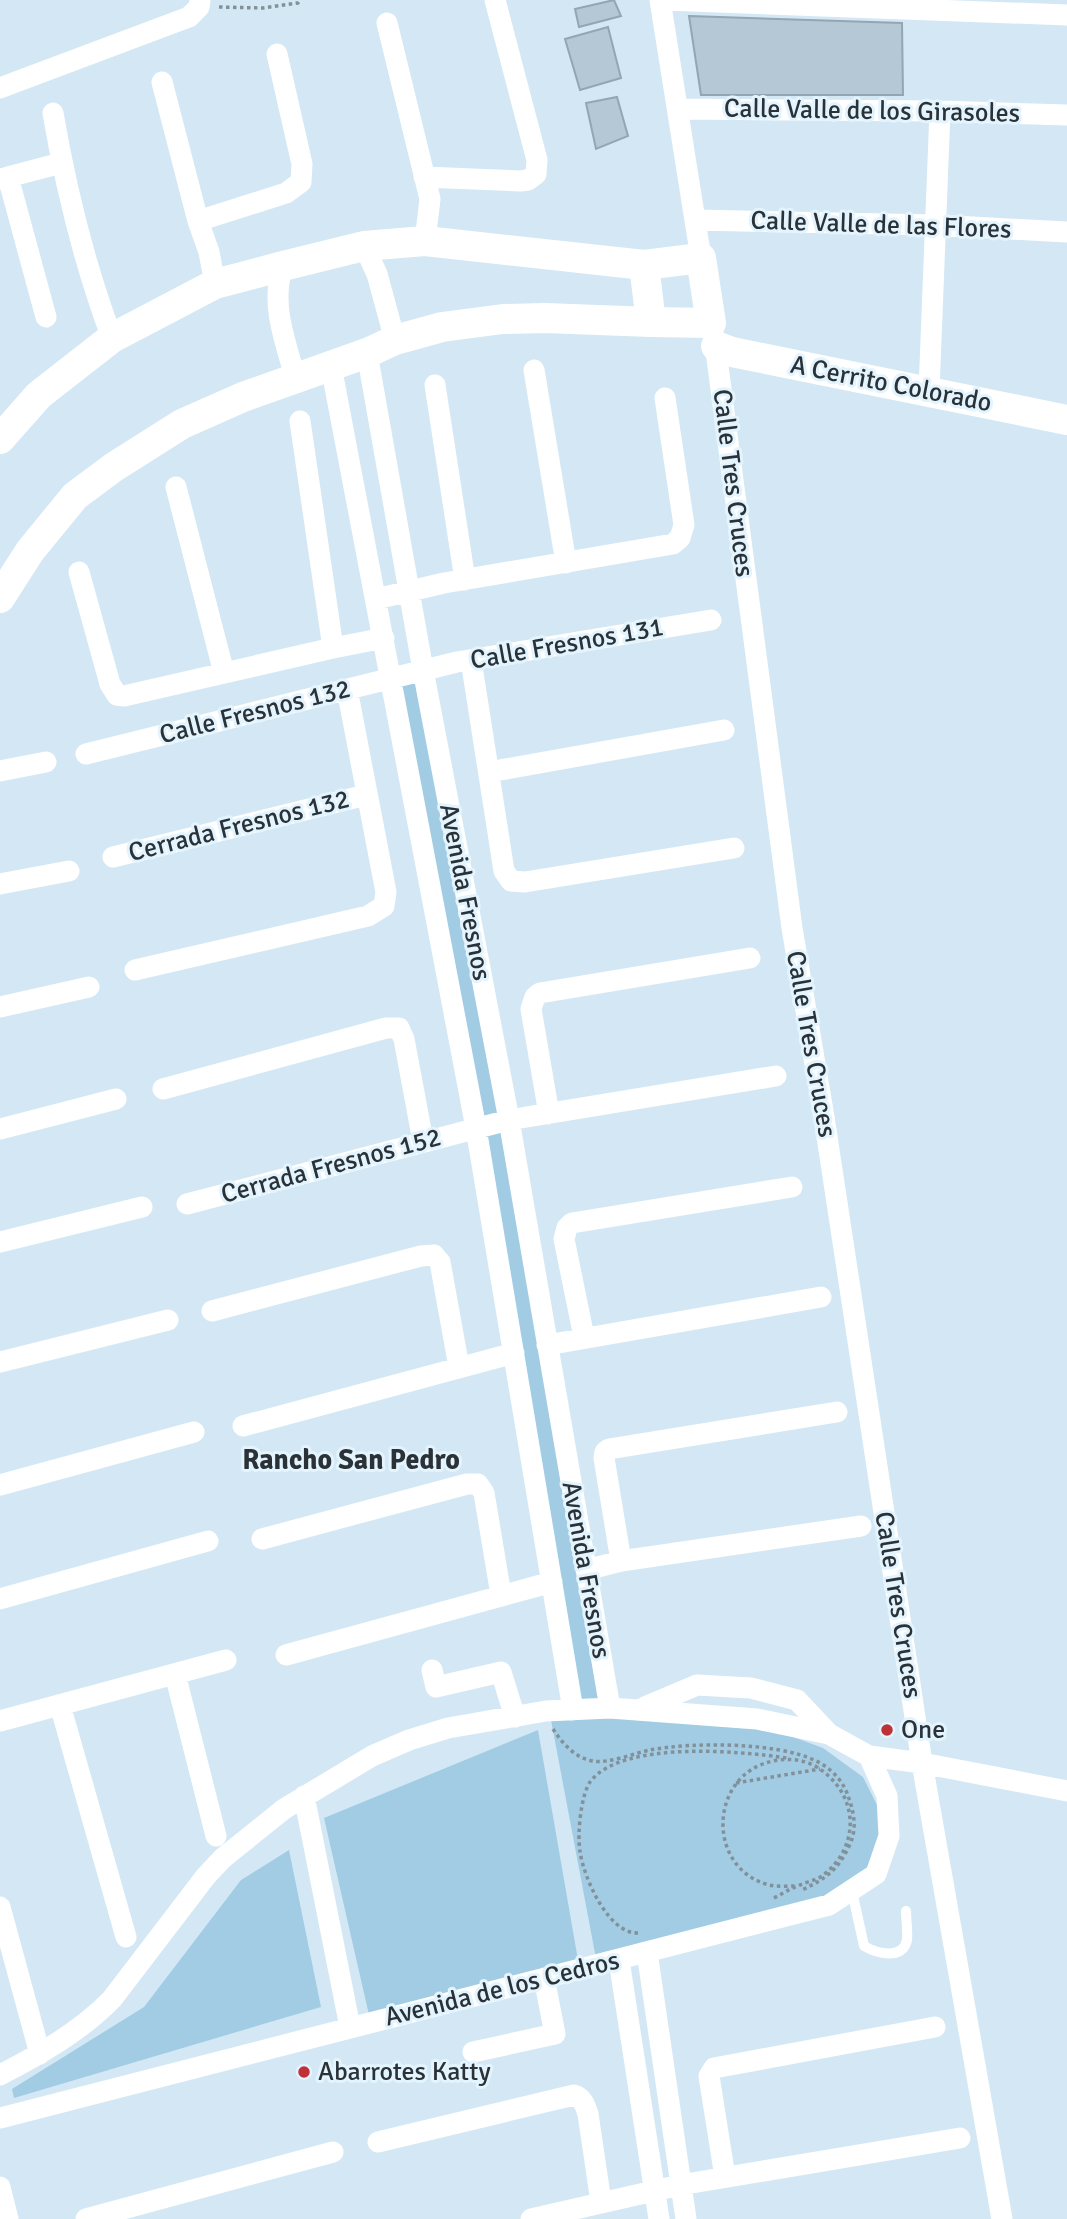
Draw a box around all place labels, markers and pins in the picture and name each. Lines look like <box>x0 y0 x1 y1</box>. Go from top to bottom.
place label: One <box>901 1714 945 1746</box>
marker: One <box>879 1722 895 1738</box>
place label: Abarrotes Katty <box>318 2056 491 2088</box>
marker: Abarrotes Katty <box>296 2064 312 2080</box>

